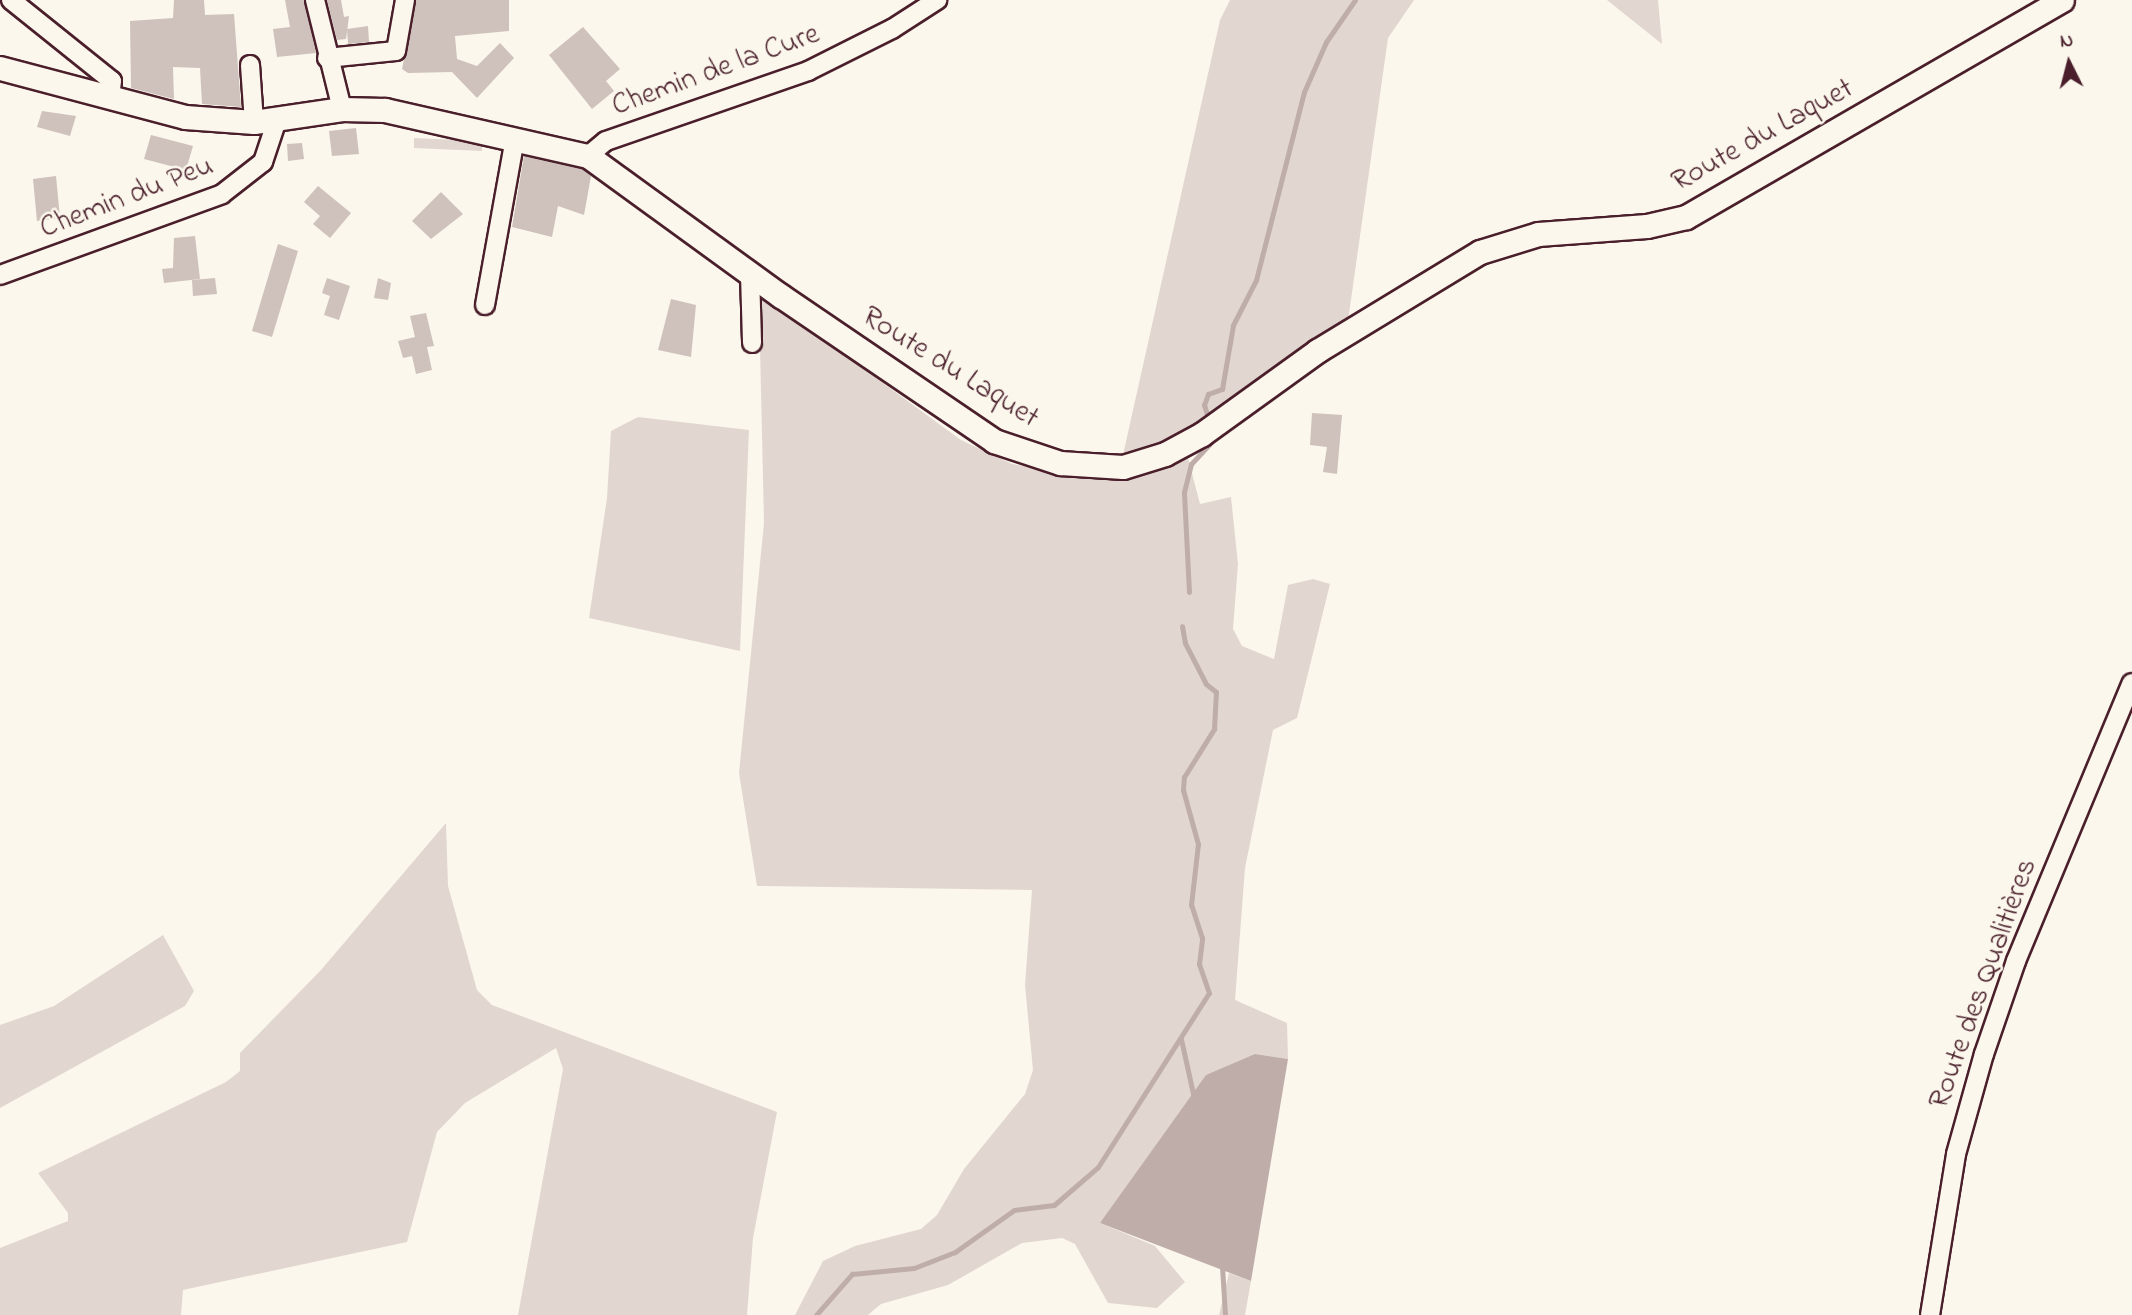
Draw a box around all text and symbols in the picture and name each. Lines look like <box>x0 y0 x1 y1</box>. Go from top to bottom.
street label: Chemin de la Cure <box>607 17 825 125</box>
north arrow <box>2034 28 2104 98</box>
text: N <box>2059 28 2075 56</box>
street label: Route du Laquet <box>1666 71 1860 201</box>
street label: Chemin du Peu <box>35 148 219 248</box>
street label: Route du Laquet <box>855 299 1045 437</box>
street label: Route des Qualitières <box>1922 854 2046 1114</box>

